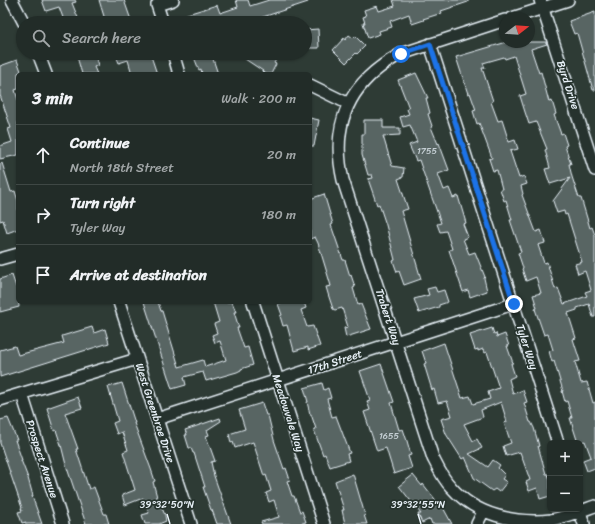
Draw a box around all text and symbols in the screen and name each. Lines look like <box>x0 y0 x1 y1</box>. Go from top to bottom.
north arrow <box>499 12 535 48</box>
search box <box>16 16 312 60</box>
text: Search here <box>62 25 141 51</box>
icon: search <box>30 27 52 49</box>
route start <box>392 45 410 63</box>
street label: Byrd Drive <box>551 58 585 112</box>
text: 3 min <box>32 83 73 113</box>
text: Walk · 200 m <box>221 87 296 110</box>
text: Continue <box>70 130 130 156</box>
text: 20 m <box>267 143 296 166</box>
house number: 1755 <box>417 143 437 159</box>
icon: ahead <box>32 144 54 166</box>
text: North 18th Street <box>70 156 174 179</box>
text: Turn right <box>70 190 135 216</box>
text: 180 m <box>261 203 296 226</box>
icon: right <box>32 204 54 226</box>
text: Tyler Way <box>70 216 125 239</box>
text: Arrive at destination <box>70 262 207 288</box>
icon: arrive <box>32 264 54 286</box>
street label: Trabert Way <box>370 286 406 348</box>
route end <box>505 295 523 313</box>
street label: Tyler Way <box>511 322 543 372</box>
street label: 17th Street <box>305 344 365 380</box>
street label: West Greenbrae Drive <box>130 360 180 466</box>
street label: Meadowvale Way <box>266 372 310 455</box>
street label: Prospect Avenue <box>20 417 64 501</box>
house number: 1655 <box>379 428 399 444</box>
map controls <box>547 440 583 512</box>
button: + <box>547 440 583 476</box>
button: − <box>547 476 583 512</box>
text: 39°32'50"N <box>140 496 194 514</box>
text: 39°32'55"N <box>391 496 445 514</box>

